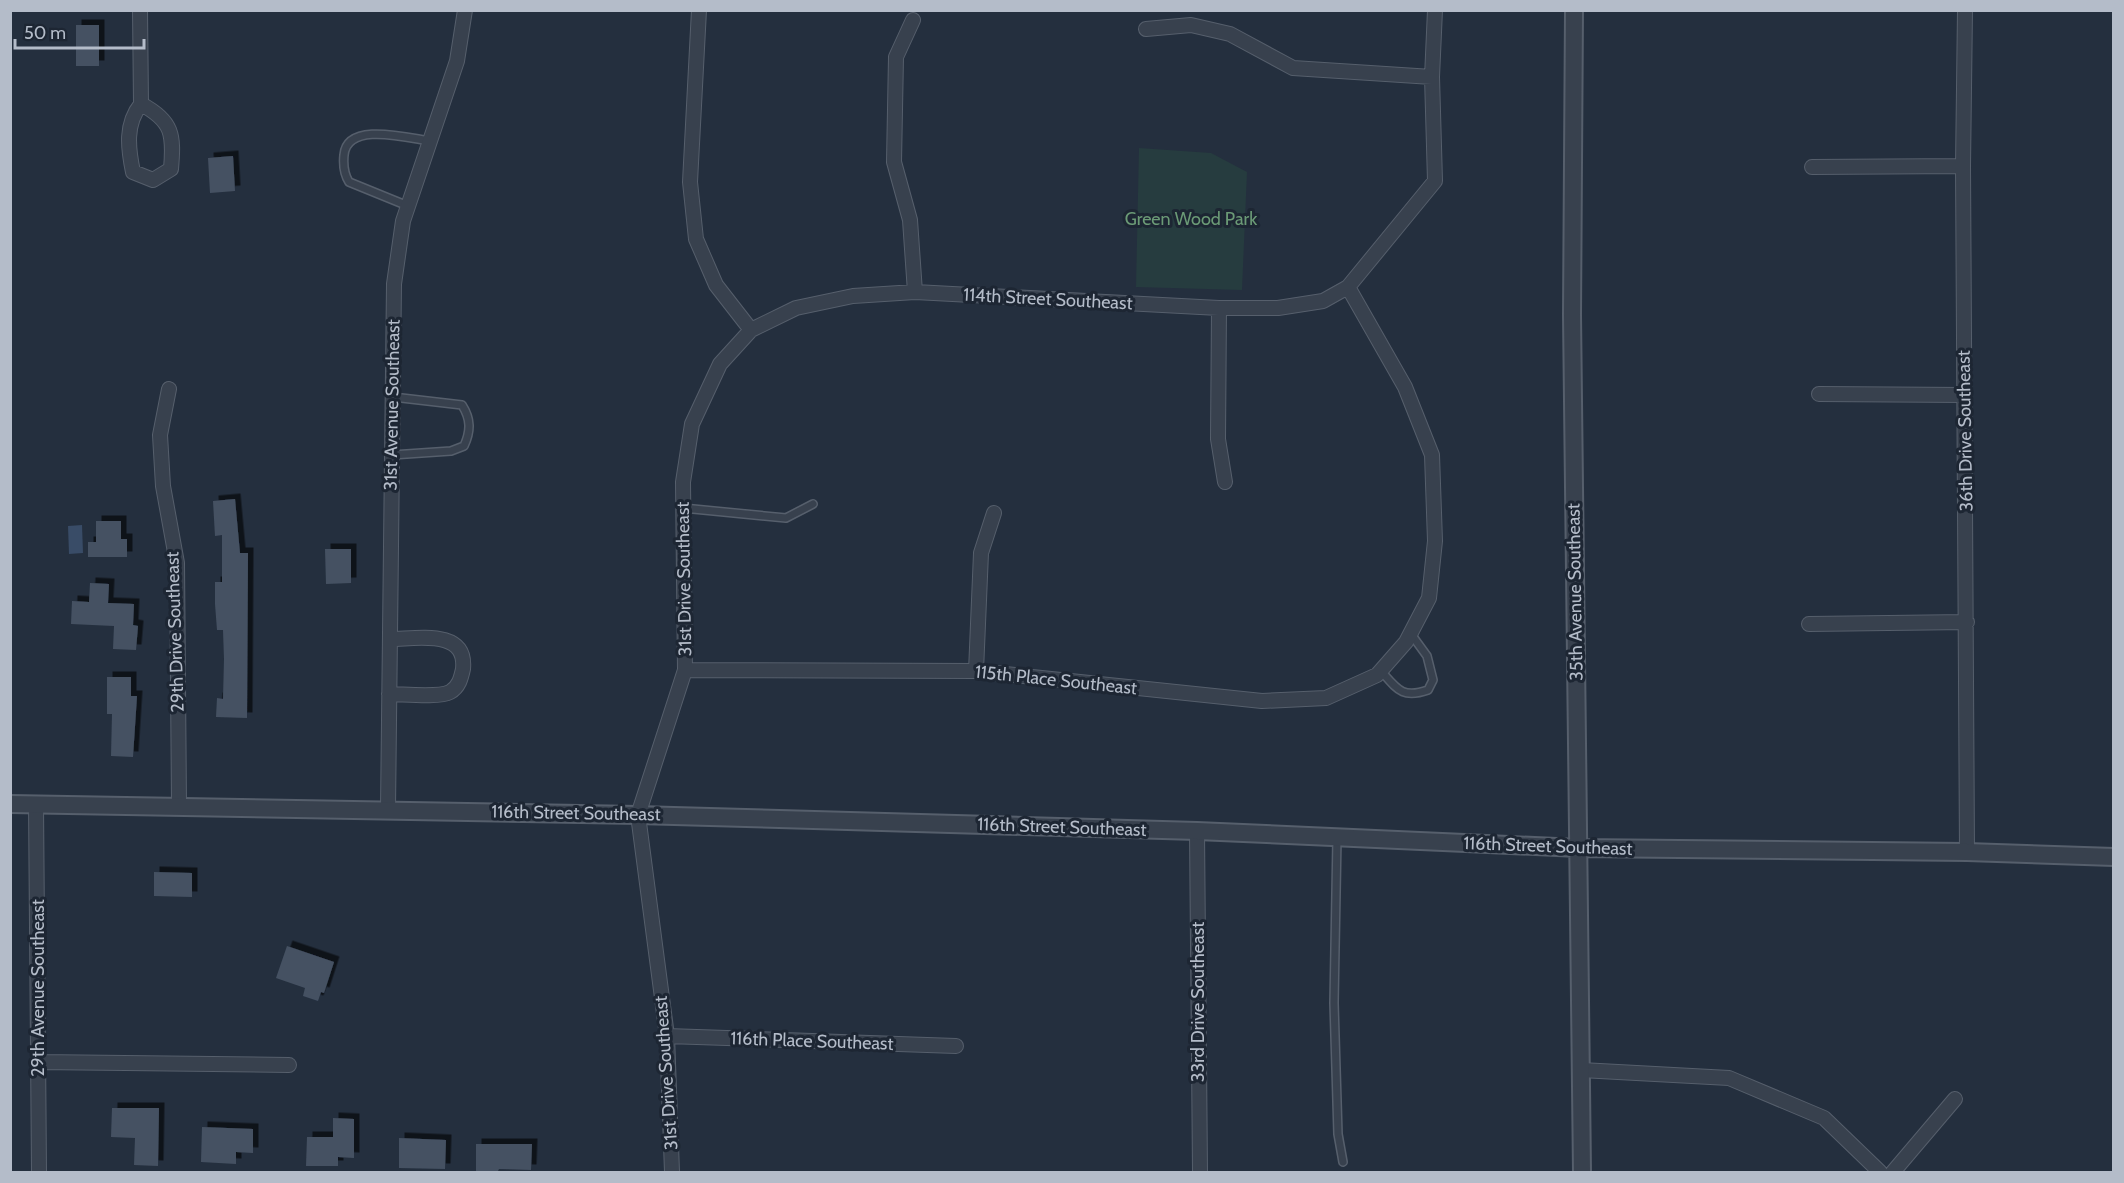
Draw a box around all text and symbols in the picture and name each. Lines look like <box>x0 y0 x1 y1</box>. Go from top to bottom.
scale bar <box>15 12 144 50</box>
text: 50 m <box>24 22 66 44</box>
park label: Green Wood Park <box>1125 208 1258 230</box>
street label: 114th Street Southeast <box>963 284 1133 314</box>
street label: 31st Avenue Southeast <box>380 319 404 491</box>
street label: 36th Drive Southeast <box>1953 350 1977 512</box>
street label: 31st Drive Southeast <box>672 501 696 657</box>
street label: 35th Avenue Southeast <box>1562 503 1588 681</box>
street label: 29th Drive Southeast <box>161 551 189 713</box>
street label: 115th Place Southeast <box>974 661 1138 699</box>
street label: 116th Street Southeast <box>491 801 661 825</box>
street label: 116th Street Southeast <box>977 813 1147 841</box>
street label: 116th Street Southeast <box>1463 832 1633 860</box>
street label: 29th Avenue Southeast <box>27 899 49 1077</box>
street label: 33rd Drive Southeast <box>1187 922 1209 1082</box>
street label: 31st Drive Southeast <box>650 995 682 1151</box>
street label: 116th Place Southeast <box>730 1027 894 1055</box>

